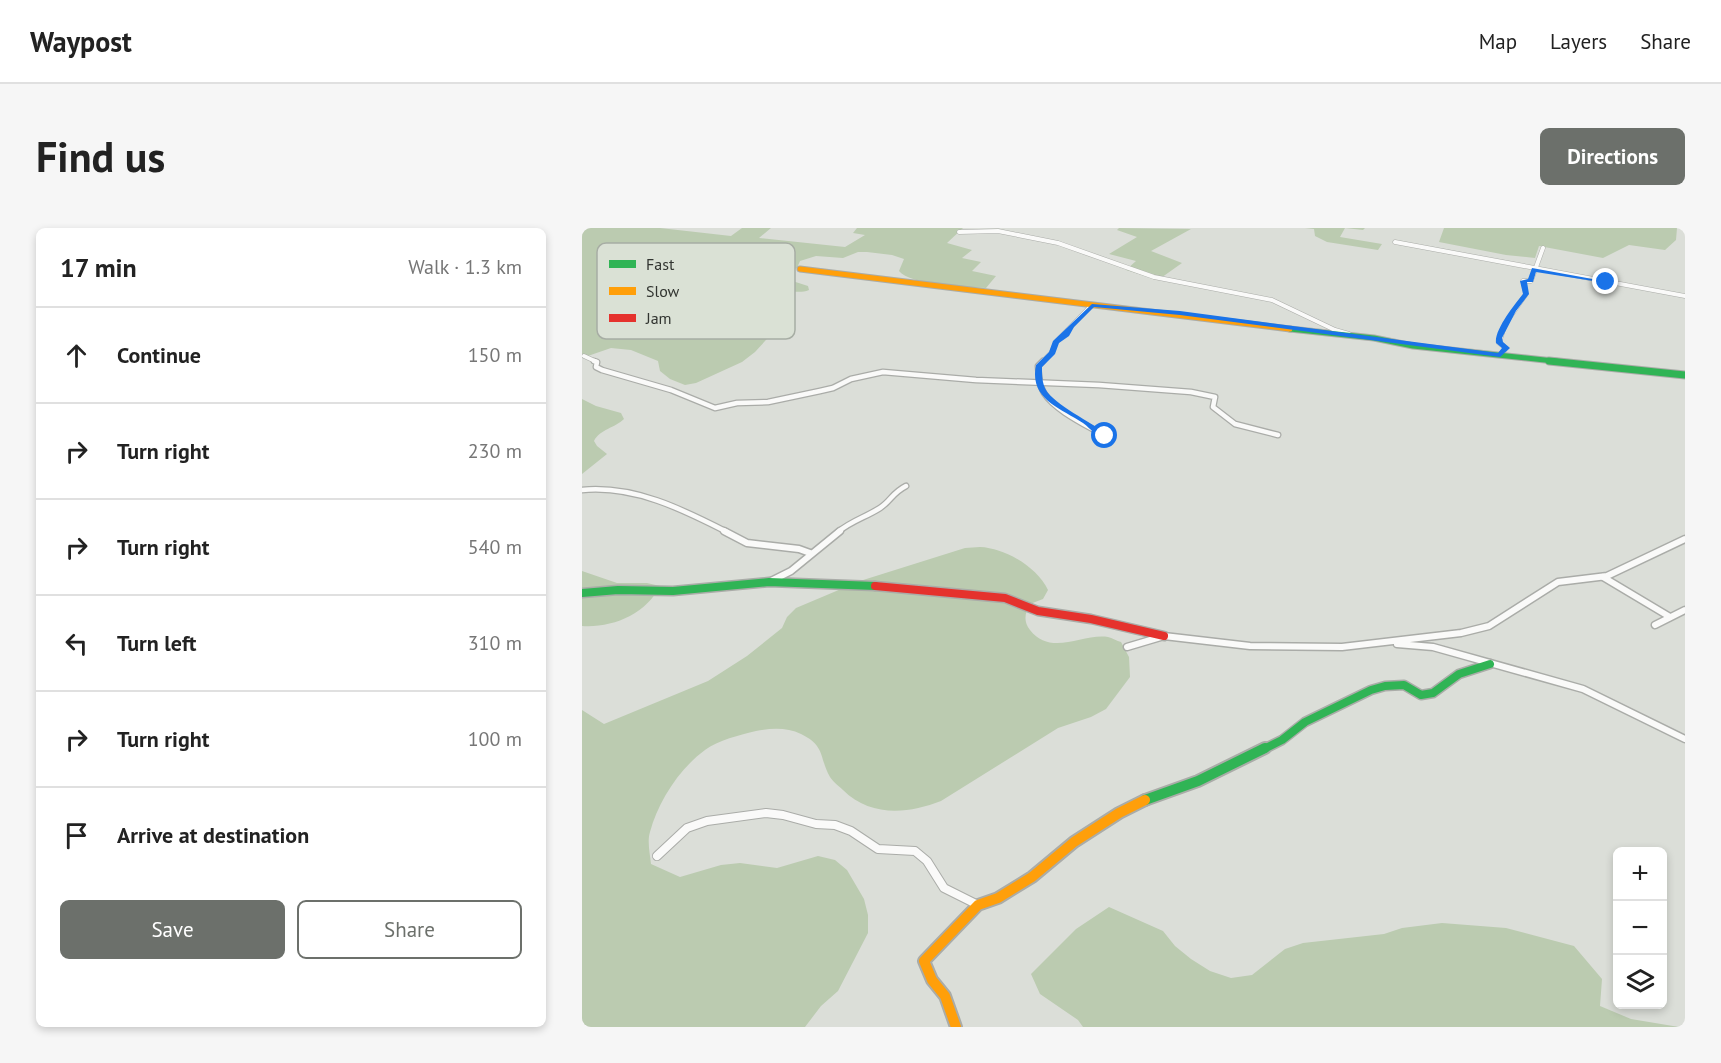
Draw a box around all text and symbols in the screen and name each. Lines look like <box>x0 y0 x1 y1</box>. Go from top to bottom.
text: Waypost <box>30 23 132 60</box>
text: Map <box>1479 28 1517 55</box>
text: Layers <box>1550 28 1607 55</box>
text: Share <box>1640 28 1691 55</box>
button: Directions <box>1540 128 1685 185</box>
text: Find us <box>36 129 165 184</box>
legend <box>597 243 795 339</box>
text: 17 min <box>60 251 137 284</box>
text: Walk · 1.3 km <box>408 254 522 280</box>
text: Fast <box>646 254 675 274</box>
route end <box>1592 268 1618 294</box>
text: Slow <box>646 281 680 301</box>
text: Jam <box>645 308 672 328</box>
icon: ahead <box>60 339 93 372</box>
text: Continue <box>117 341 201 369</box>
text: 150 m <box>468 342 522 368</box>
route start <box>1091 422 1117 448</box>
icon: right <box>60 435 93 468</box>
text: Turn right <box>117 437 209 465</box>
text: 230 m <box>468 438 522 464</box>
icon: right <box>60 531 93 564</box>
text: Turn right <box>117 533 209 561</box>
text: 540 m <box>468 534 522 560</box>
icon: left <box>60 627 93 660</box>
text: Turn left <box>117 629 197 657</box>
text: 310 m <box>468 630 522 656</box>
icon: right <box>60 723 93 756</box>
text: Turn right <box>117 725 209 753</box>
text: 100 m <box>468 726 522 752</box>
icon: arrive <box>60 819 93 852</box>
text: Arrive at destination <box>117 821 309 849</box>
map controls <box>1613 847 1667 1009</box>
button: + <box>1613 847 1667 901</box>
button: Save <box>60 900 285 959</box>
button: Share <box>297 900 522 959</box>
button: − <box>1613 901 1667 955</box>
button: layers <box>1613 955 1667 1009</box>

